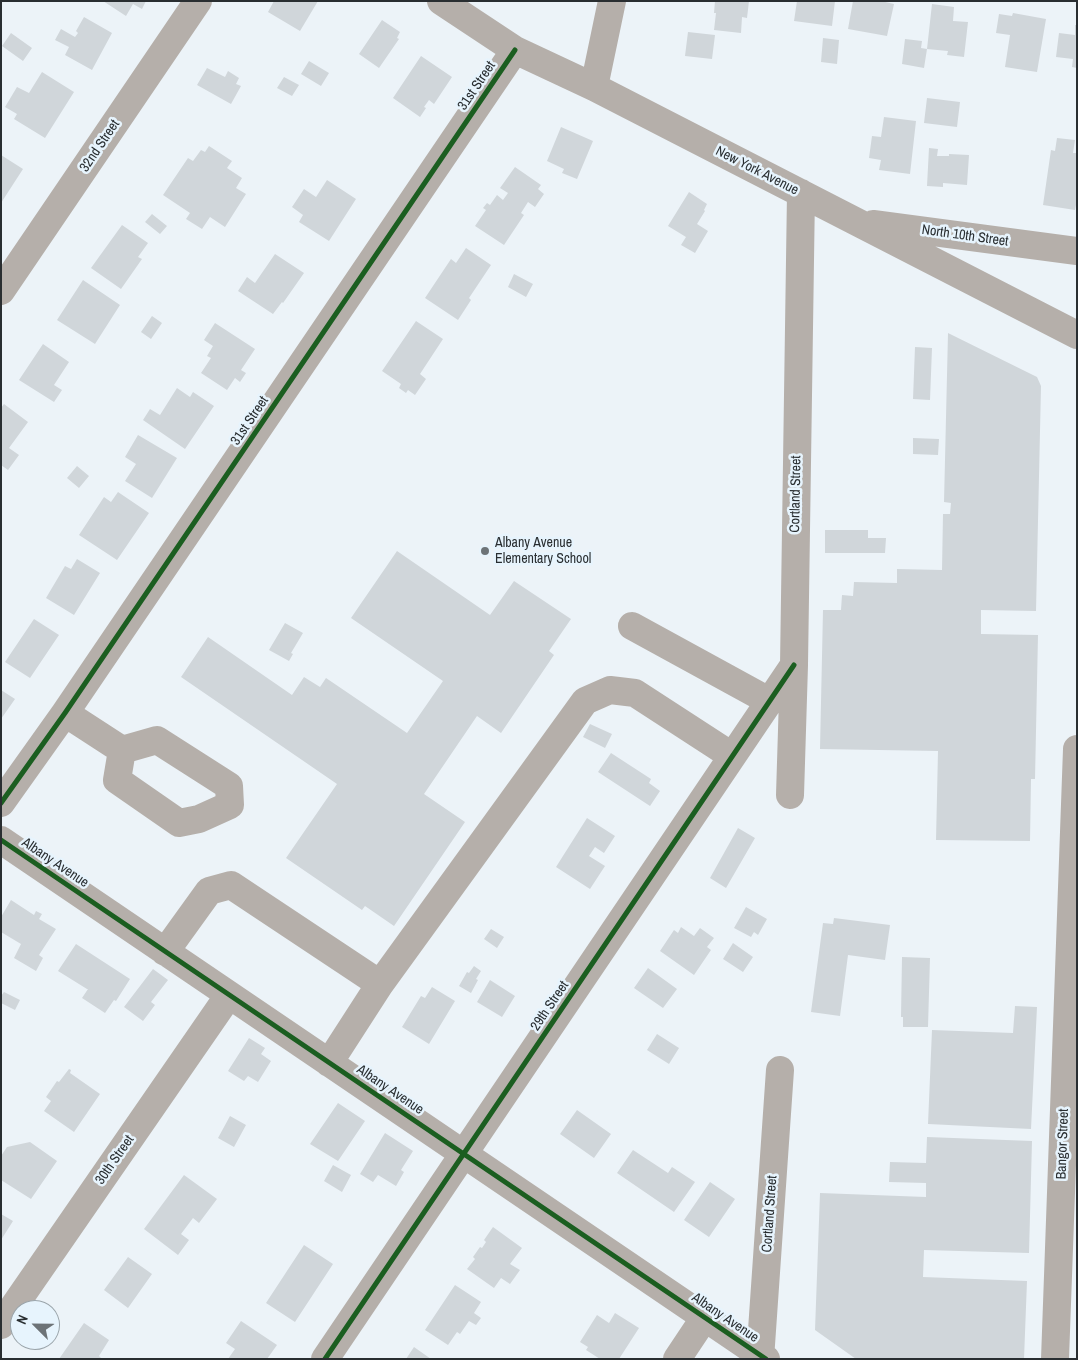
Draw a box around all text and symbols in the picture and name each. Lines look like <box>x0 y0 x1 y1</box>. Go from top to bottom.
street label: 31st Street <box>455 58 499 114</box>
street label: 32nd Street <box>76 117 124 175</box>
street label: New York Avenue <box>713 143 801 199</box>
street label: North 10th Street <box>921 222 1009 250</box>
street label: 31st Street <box>228 393 272 449</box>
street label: Cortland Street <box>787 455 805 533</box>
place label: Albany Avenue Elementary School <box>495 535 591 568</box>
marker: Albany Avenue Elementary School <box>479 545 491 557</box>
street label: Albany Avenue <box>18 834 92 892</box>
street label: 29th Street <box>527 978 573 1034</box>
street label: Albany Avenue <box>353 1061 427 1119</box>
street label: Bangor Street <box>1053 1108 1073 1180</box>
street label: 30th Street <box>92 1132 138 1188</box>
street label: Cortland Street <box>759 1175 781 1253</box>
street label: Albany Avenue <box>688 1289 762 1347</box>
north arrow <box>10 1300 60 1350</box>
text: N <box>12 1312 32 1327</box>

